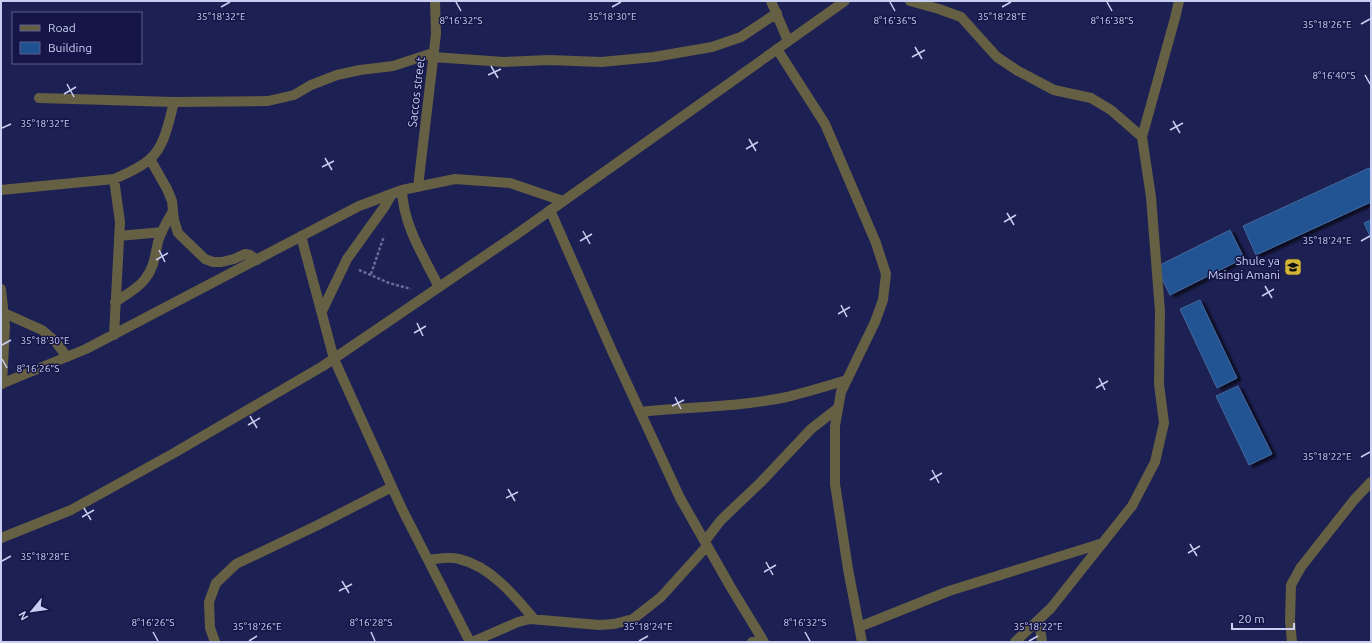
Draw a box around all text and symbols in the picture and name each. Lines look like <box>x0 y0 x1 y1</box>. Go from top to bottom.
text: 35°18'32"E <box>196 11 246 22</box>
text: 35°18'30"E <box>587 11 637 22</box>
text: 35°18'28"E <box>977 11 1027 22</box>
legend <box>12 12 142 64</box>
text: 8°16'32"S <box>439 15 483 26</box>
text: 8°16'36"S <box>873 15 917 26</box>
text: 8°16'38"S <box>1090 15 1134 26</box>
text: 35°18'26"E <box>1302 19 1352 30</box>
text: Road <box>48 21 76 34</box>
text: Building <box>48 41 92 54</box>
street label: Saccos street <box>405 56 427 128</box>
text: 8°16'40"S <box>1312 70 1356 81</box>
text: 35°18'32"E <box>20 118 70 129</box>
text: 35°18'24"E <box>1302 235 1352 246</box>
place label: Shule ya Msingi Amani <box>1208 254 1280 281</box>
school or university icon: Shule ya Msingi Amani <box>1283 257 1303 277</box>
text: 35°18'30"E <box>20 335 70 346</box>
text: 8°16'26"S <box>16 363 60 374</box>
text: 35°18'22"E <box>1302 451 1352 462</box>
text: 35°18'28"E <box>20 551 70 562</box>
north arrow <box>12 591 52 631</box>
scale bar <box>1232 605 1294 631</box>
text: N <box>16 609 30 622</box>
text: 20 m <box>1238 612 1265 625</box>
text: 8°16'26"S <box>131 617 175 628</box>
text: 8°16'28"S <box>349 617 393 628</box>
text: 8°16'32"S <box>783 617 827 628</box>
text: 35°18'26"E <box>232 621 282 632</box>
text: 35°18'24"E <box>623 621 673 632</box>
text: 35°18'22"E <box>1013 621 1063 632</box>

